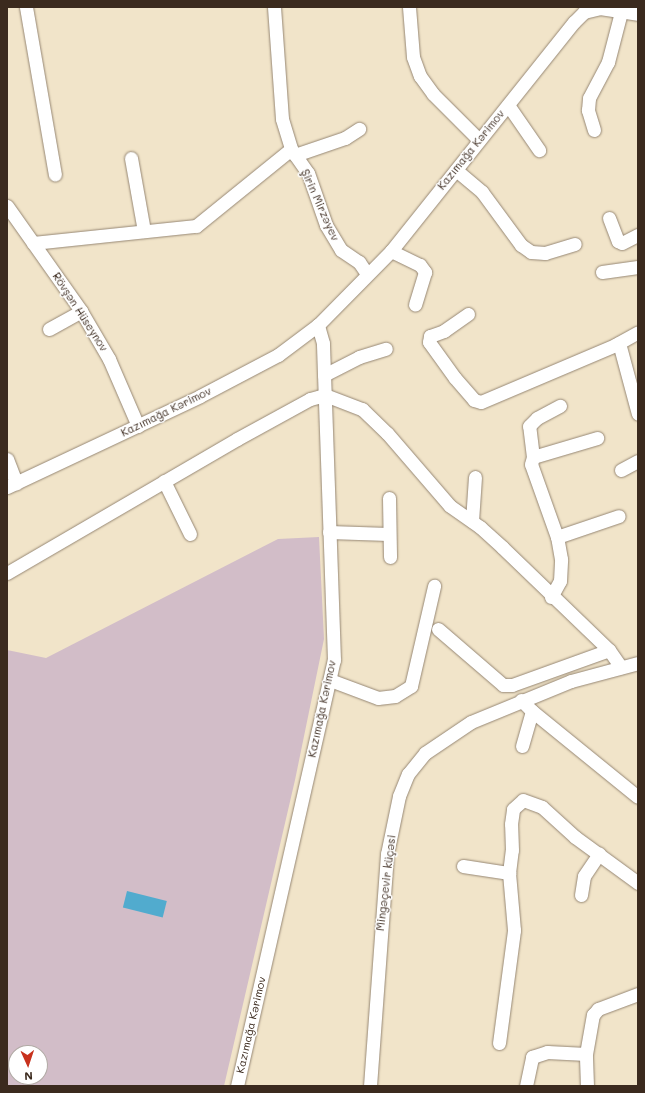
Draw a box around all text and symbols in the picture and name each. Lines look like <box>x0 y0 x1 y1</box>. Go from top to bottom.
street label: Kazımağa Kərimov <box>435 107 507 193</box>
street label: Şirin Mirzəyev <box>298 167 342 243</box>
street label: Rövşən Hüseynov <box>50 270 110 354</box>
street label: Kazımağa Kərimov <box>119 384 213 440</box>
street label: Kazımağa Kərimov <box>305 659 339 759</box>
street label: Mingəçevir küçəsi <box>374 834 398 932</box>
street label: Kazımağa Kərimov <box>233 975 269 1075</box>
north arrow <box>8 1045 48 1085</box>
text: N <box>24 1069 33 1084</box>

